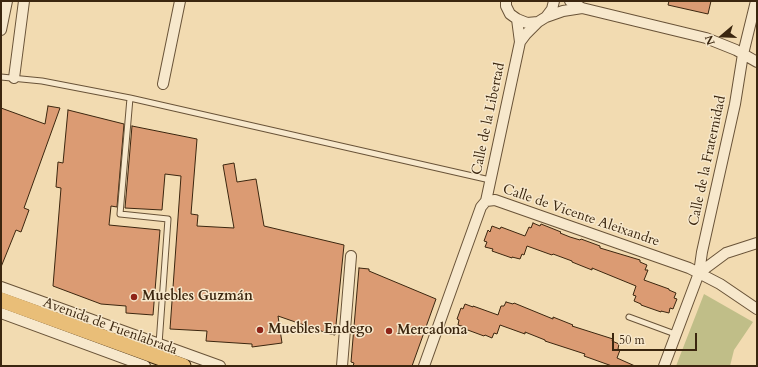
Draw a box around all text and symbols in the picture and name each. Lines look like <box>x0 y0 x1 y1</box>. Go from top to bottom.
north arrow <box>702 16 742 56</box>
text: N <box>702 33 719 47</box>
street label: Calle de la Libertad <box>469 61 509 177</box>
street label: Calle de la Fraternidad <box>686 94 730 228</box>
street label: Calle de Vicente Aleixandre <box>500 181 662 251</box>
place label: Muebles Guzmán <box>142 289 253 305</box>
marker: Muebles Guzmán <box>129 292 139 302</box>
street label: Avenida de Fuenlabrada <box>40 295 180 359</box>
place label: Muebles Endego <box>268 322 373 338</box>
place label: Mercadona <box>397 323 467 339</box>
marker: Muebles Endego <box>255 325 265 335</box>
scale bar <box>614 325 699 351</box>
marker: Mercadona <box>384 326 394 336</box>
text: 50 m <box>619 332 645 348</box>

